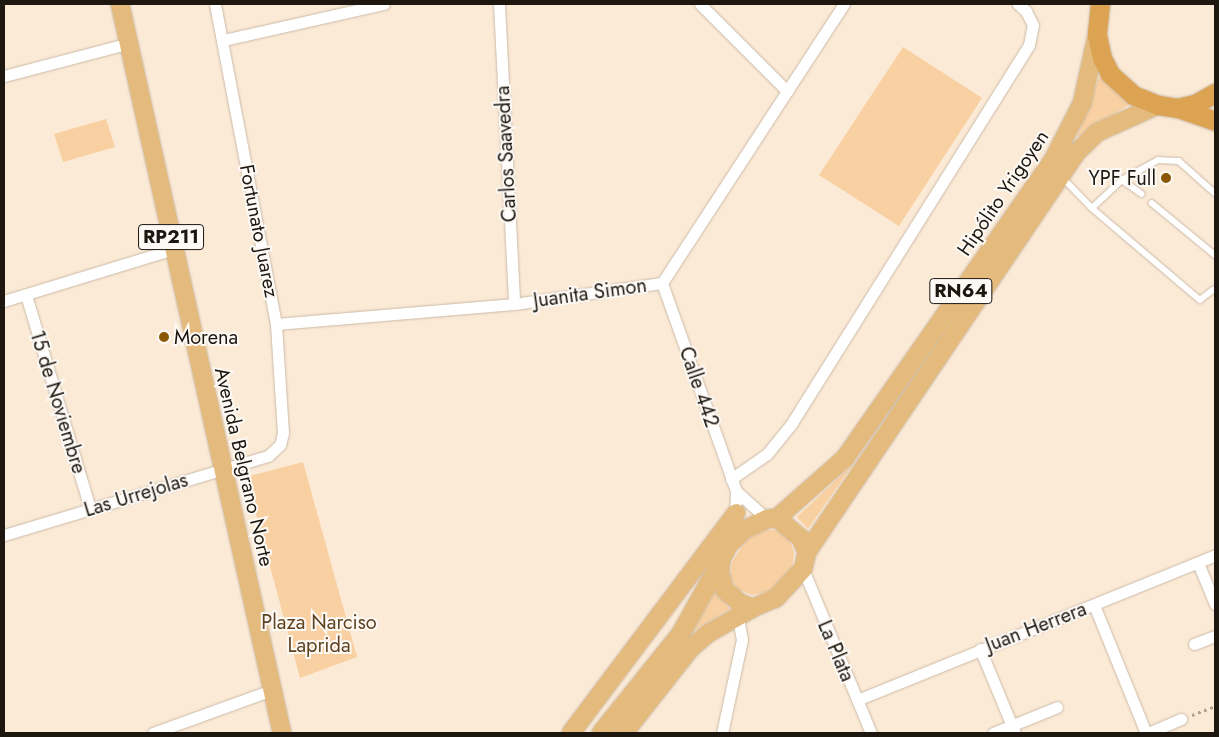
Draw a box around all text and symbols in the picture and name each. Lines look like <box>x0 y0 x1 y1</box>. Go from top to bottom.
street label: Carlos Saavedra <box>490 85 522 223</box>
street label: Hipólito Yrigoyen <box>952 126 1054 260</box>
street label: Fortunato Juarez <box>234 162 284 300</box>
place label: YPF Full <box>1089 166 1156 190</box>
marker: YPF Full <box>1160 172 1172 184</box>
road number: RP211 <box>137 220 205 253</box>
street label: Juanita Simon <box>532 273 648 313</box>
road number: RN64 <box>928 274 994 308</box>
place label: Morena <box>174 325 238 349</box>
street label: 15 de Noviembre <box>25 328 91 476</box>
marker: Morena <box>158 331 170 343</box>
street label: Calle 442 <box>674 344 724 430</box>
street label: Avenida Belgrano Norte <box>209 365 279 569</box>
street label: Las Urrejolas <box>81 468 191 522</box>
street label: Juan Herrera <box>982 597 1090 657</box>
park label: Plaza Narciso Laprida <box>261 610 377 657</box>
street label: La Plata <box>812 617 860 685</box>

